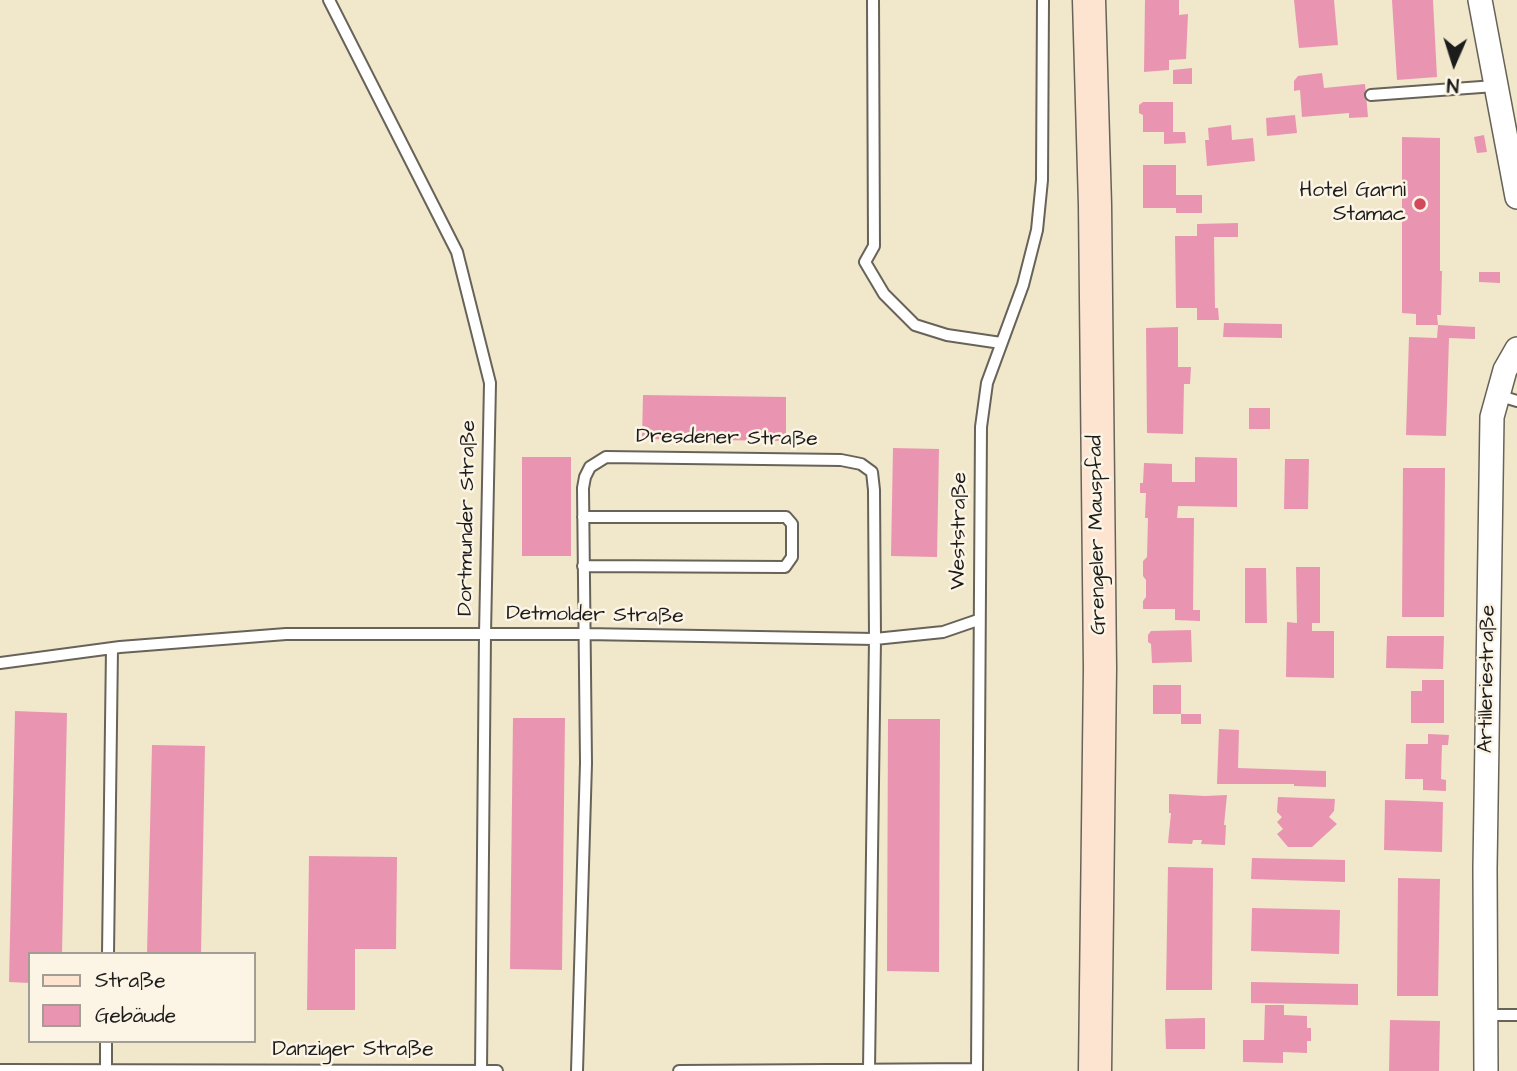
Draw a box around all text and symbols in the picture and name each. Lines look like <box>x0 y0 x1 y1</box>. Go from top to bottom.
north arrow <box>1419 28 1489 98</box>
text: N <box>1446 71 1460 98</box>
place label: Hotel Garni Stamac <box>1299 179 1406 229</box>
marker: Hotel Garni Stamac <box>1412 196 1428 212</box>
street label: Dortmunder Straße <box>454 420 482 616</box>
street label: Dresdener Straße <box>636 425 818 453</box>
street label: Grengeler Mauspfad <box>1084 435 1112 635</box>
street label: Weststraße <box>946 472 974 590</box>
street label: Detmolder Straße <box>506 602 684 630</box>
street label: Artilleriestraße <box>1474 605 1502 753</box>
legend <box>28 952 256 1043</box>
text: Straße <box>95 966 166 995</box>
text: Gebäude <box>95 1001 176 1030</box>
street label: Danziger Straße <box>272 1038 434 1064</box>

